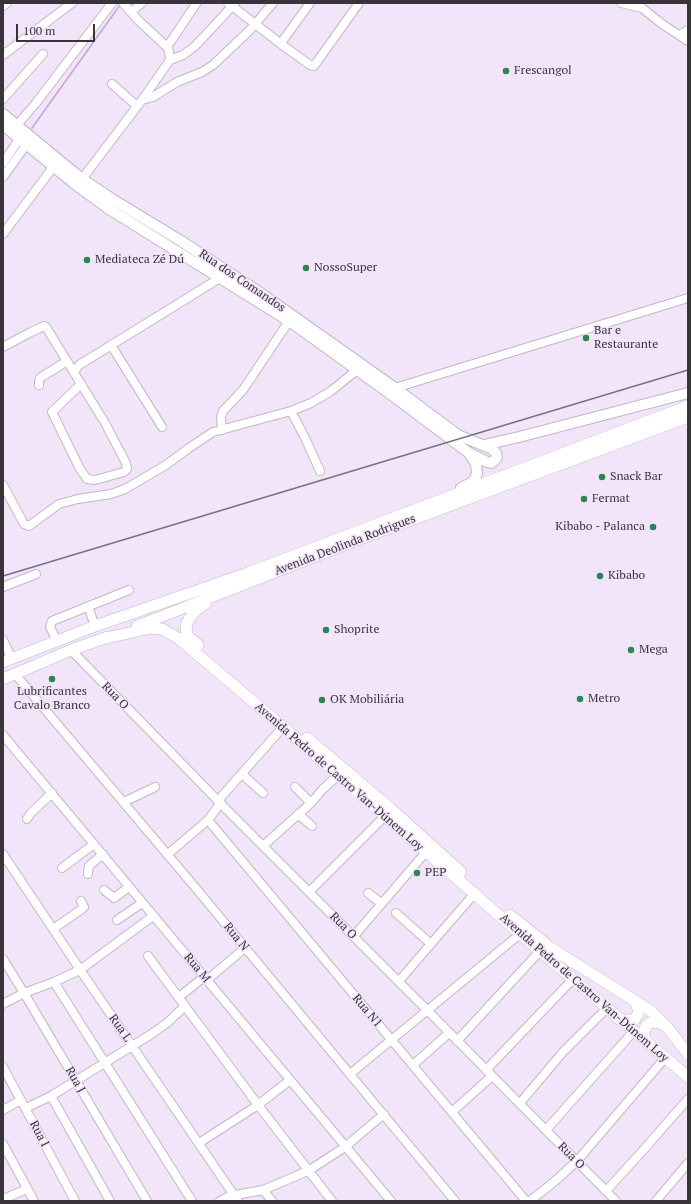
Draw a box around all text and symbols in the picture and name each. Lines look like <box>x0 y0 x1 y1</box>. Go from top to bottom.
scale bar <box>18 16 97 42</box>
text: 100 m <box>23 23 55 38</box>
place label: Frescangol <box>514 64 572 78</box>
marker: Frescangol <box>501 66 511 76</box>
street label: Rua dos Comandos <box>196 247 288 315</box>
place label: Mediateca Zé Dú <box>95 253 184 267</box>
marker: Mediateca Zé Dú <box>82 255 92 265</box>
place label: NossoSuper <box>314 261 377 275</box>
marker: NossoSuper <box>301 263 311 273</box>
place label: Bar e Restaurante <box>594 324 658 352</box>
marker: Bar e Restaurante <box>581 333 591 343</box>
place label: Snack Bar <box>610 470 662 484</box>
marker: Snack Bar <box>597 472 607 482</box>
place label: Fermat <box>592 492 630 506</box>
marker: Fermat <box>579 494 589 504</box>
street label: Avenida Deolinda Rodrigues <box>272 511 418 579</box>
place label: Kibabo - Palanca <box>555 520 645 534</box>
marker: Kibabo - Palanca <box>648 522 658 532</box>
place label: Kibabo <box>608 569 645 583</box>
marker: Kibabo <box>595 571 605 581</box>
place label: Shoprite <box>334 623 380 637</box>
marker: Shoprite <box>321 625 331 635</box>
place label: Mega <box>639 643 668 657</box>
marker: Mega <box>626 645 636 655</box>
marker: Lubrificantes Cavalo Branco <box>47 674 57 684</box>
street label: Rua O <box>99 679 131 713</box>
place label: Lubrificantes Cavalo Branco <box>14 685 90 713</box>
place label: Metro <box>588 692 620 706</box>
place label: OK Mobiliária <box>330 693 404 707</box>
marker: Metro <box>575 694 585 704</box>
marker: OK Mobiliária <box>317 695 327 705</box>
street label: Avenida Pedro de Castro Van-Dúnem Loy <box>252 700 426 854</box>
place label: PEP <box>425 866 446 880</box>
marker: PEP <box>412 868 422 878</box>
street label: Rua O <box>326 909 360 943</box>
street label: Avenida Pedro de Castro Van-Dúnem Loy <box>497 911 671 1065</box>
street label: Rua N <box>220 920 252 954</box>
street label: Rua M <box>181 950 213 986</box>
street label: Rua N1 <box>349 992 385 1030</box>
street label: Rua L <box>105 1012 135 1044</box>
street label: Rua J <box>62 1064 88 1096</box>
street label: Rua I <box>26 1118 52 1150</box>
street label: Rua O <box>554 1139 588 1173</box>

